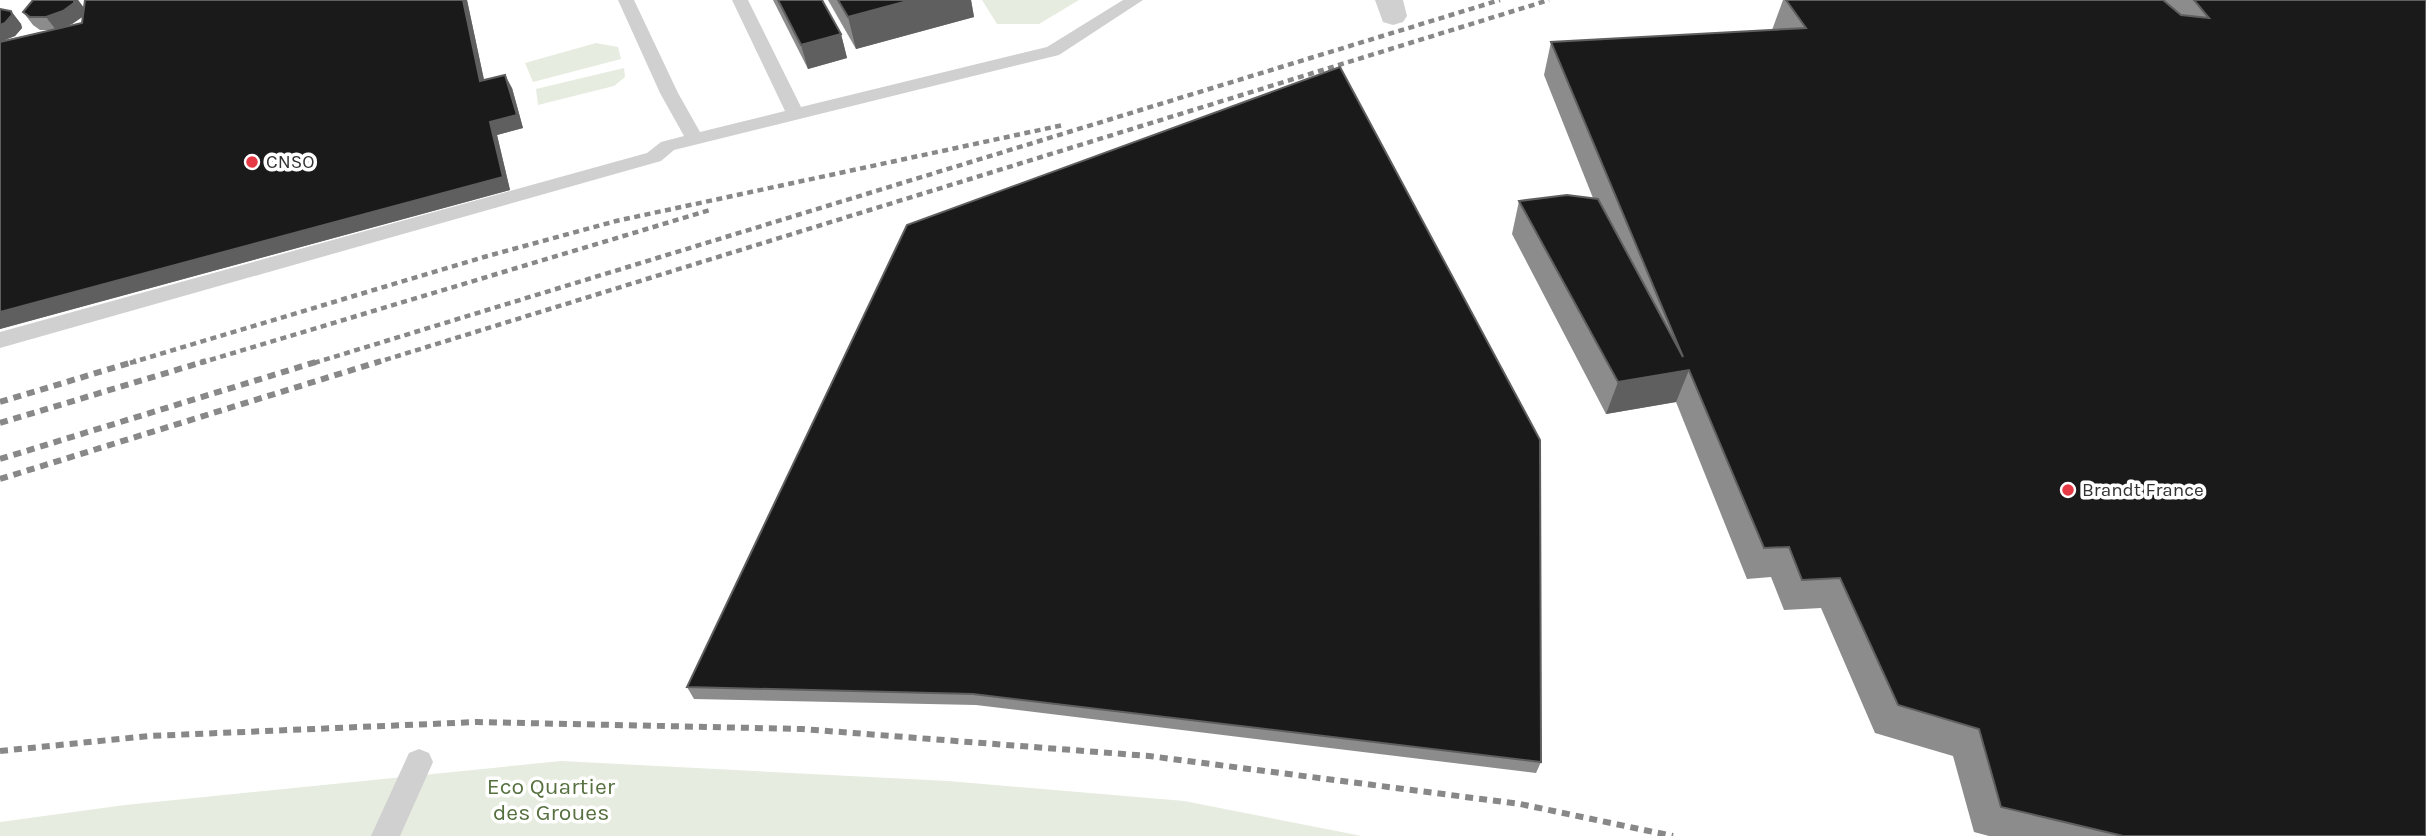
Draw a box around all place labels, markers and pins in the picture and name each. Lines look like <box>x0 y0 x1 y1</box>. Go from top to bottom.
place label: CNSO <box>266 151 314 173</box>
marker: CNSO <box>244 154 260 170</box>
place label: Brandt France <box>2082 479 2204 501</box>
marker: Brandt France <box>2060 482 2076 498</box>

